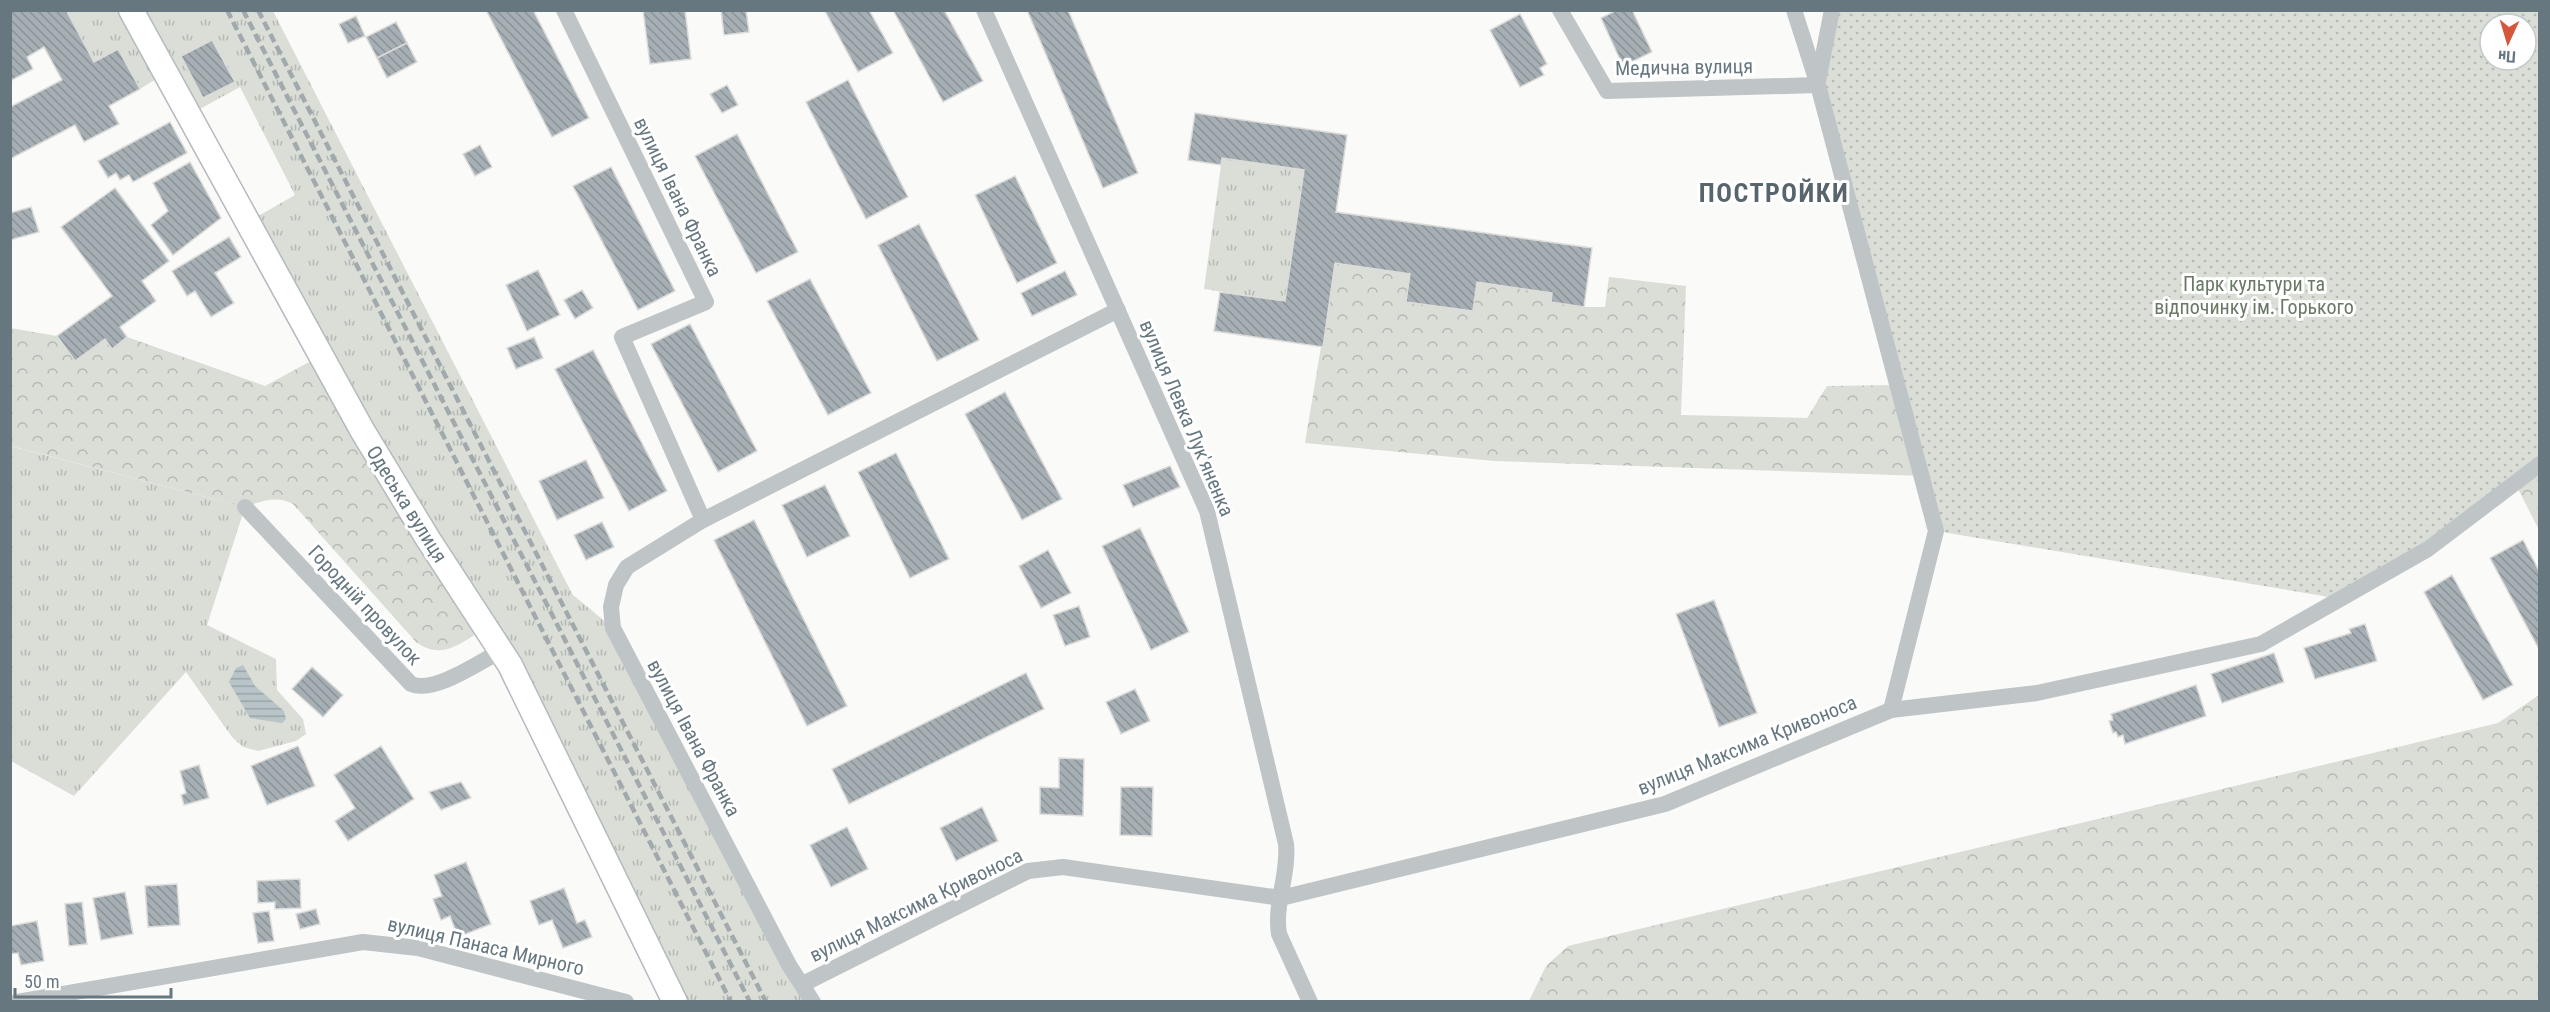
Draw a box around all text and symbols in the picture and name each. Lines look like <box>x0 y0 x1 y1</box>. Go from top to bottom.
north arrow <box>2478 12 2538 72</box>
text: Пн <box>2497 46 2517 67</box>
street label: Медична вулиця <box>1615 54 1753 80</box>
street label: вулиця Івана Франка <box>629 113 727 281</box>
district label: ПОСТРОЙКИ <box>1699 178 1849 208</box>
park label: Парк культури та відпочинку ім. Горького <box>2154 272 2354 319</box>
street label: вулиця Левка Лук'яненка <box>1135 316 1239 520</box>
street label: Одеська вулиця <box>362 441 452 567</box>
street label: Городній провулок <box>303 540 427 670</box>
street label: вулиця Івана Франка <box>642 655 746 821</box>
street label: вулиця Максима Кривоноса <box>1634 690 1860 800</box>
street label: вулиця Максима Кривоноса <box>806 843 1026 967</box>
street label: вулиця Панаса Мирного <box>385 912 587 980</box>
scale bar <box>15 961 171 999</box>
text: 50 m <box>24 971 59 992</box>

